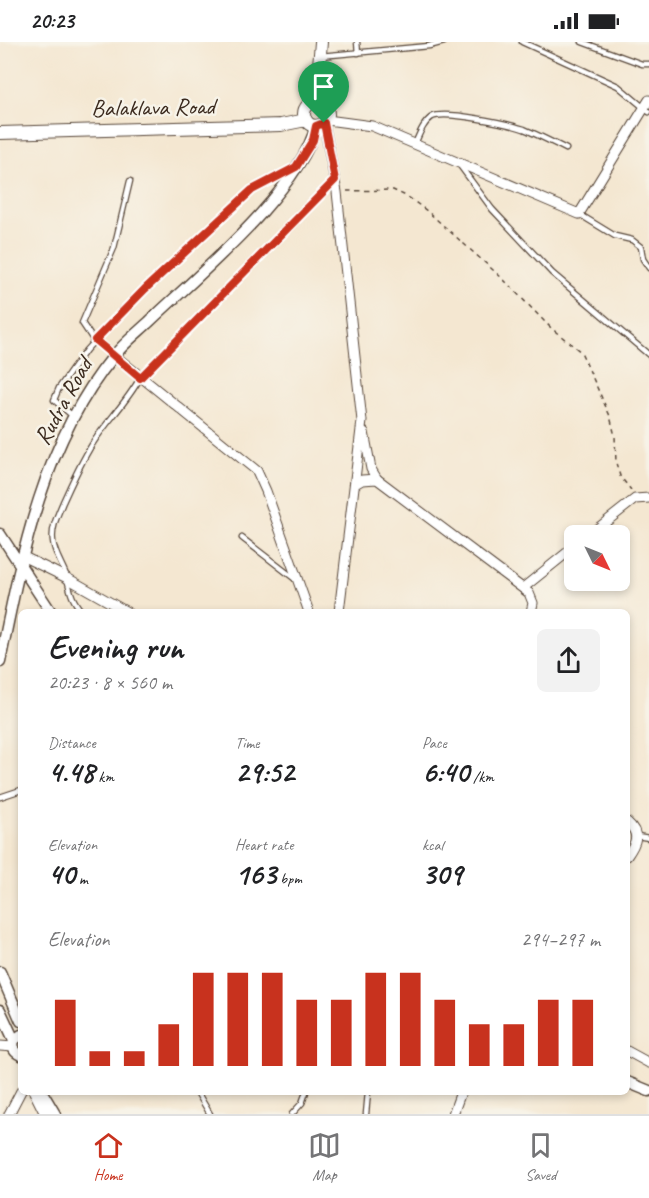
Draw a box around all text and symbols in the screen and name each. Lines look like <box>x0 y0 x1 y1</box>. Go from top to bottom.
text: 20:23 <box>30 7 74 35</box>
pin <box>298 61 349 123</box>
icon: arrive <box>307 70 340 103</box>
street label: Balaklava Road <box>91 91 219 123</box>
street label: Rudra Road <box>27 349 101 450</box>
north arrow <box>564 525 630 591</box>
map controls <box>564 525 630 591</box>
text: Evening run <box>48 626 183 668</box>
button: share <box>537 629 600 692</box>
text: 20:23 · 8 × 560 m <box>48 670 172 695</box>
text: Distance <box>48 733 96 753</box>
text: Time <box>235 733 259 753</box>
text: Pace <box>422 733 447 753</box>
text: 4.48 <box>48 753 94 791</box>
text: 29:52 <box>235 753 294 791</box>
text: 6:40 <box>422 753 469 791</box>
text: km <box>94 767 114 787</box>
text: /km <box>469 767 494 787</box>
text: Elevation <box>48 835 97 855</box>
text: Heart rate <box>235 835 293 855</box>
text: kcal <box>422 835 443 855</box>
text: 40 <box>48 855 75 893</box>
text: 163 <box>235 855 276 893</box>
text: 309 <box>422 855 462 893</box>
text: m <box>75 869 88 889</box>
text: bpm <box>276 869 302 889</box>
text: Elevation <box>48 927 110 952</box>
text: 294–297 m <box>521 927 600 952</box>
tab: Home <box>92 1129 125 1185</box>
tab: Map <box>308 1129 341 1185</box>
tab: Saved <box>524 1129 557 1185</box>

